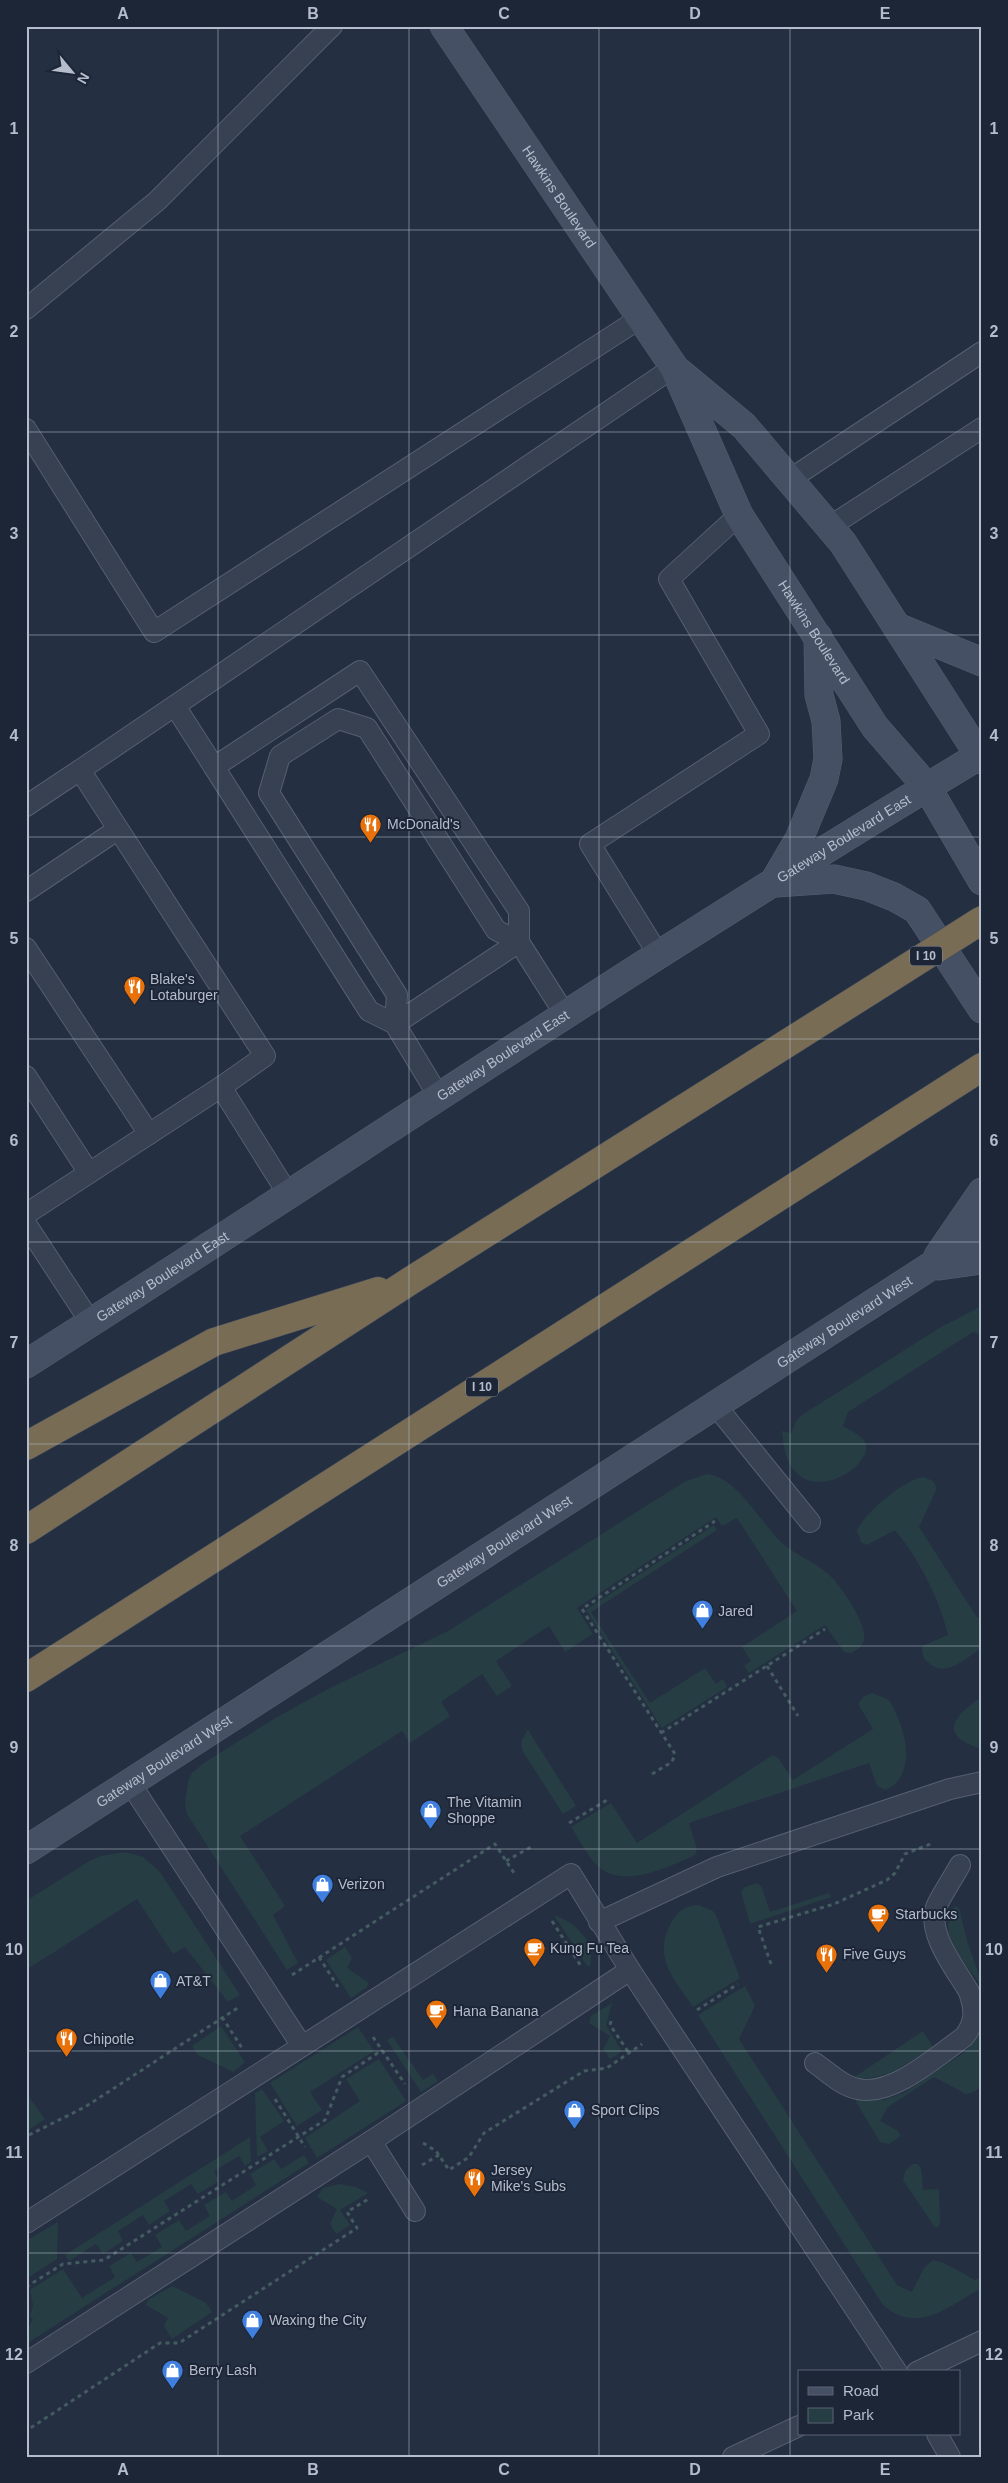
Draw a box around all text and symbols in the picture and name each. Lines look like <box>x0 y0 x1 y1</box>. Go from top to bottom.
text: A <box>117 5 129 22</box>
text: B <box>307 5 319 22</box>
text: C <box>498 5 510 22</box>
text: D <box>689 5 701 22</box>
text: E <box>880 5 891 22</box>
north arrow <box>48 48 98 98</box>
text: N <box>74 70 93 87</box>
text: 1 <box>10 120 19 137</box>
text: 1 <box>990 120 999 137</box>
street label: Hawkins Boulevard <box>519 143 599 251</box>
text: 2 <box>10 323 19 340</box>
text: 2 <box>990 323 999 340</box>
text: 3 <box>10 525 19 542</box>
text: 3 <box>990 525 999 542</box>
street label: Hawkins Boulevard <box>775 577 853 687</box>
text: 4 <box>10 727 19 744</box>
text: 4 <box>990 727 999 744</box>
street label: Gateway Boulevard East <box>774 791 914 886</box>
restaurant icon: McDonald's <box>359 812 383 843</box>
place label: McDonald's <box>387 816 460 832</box>
text: 5 <box>10 930 19 947</box>
text: 5 <box>990 930 999 947</box>
road number: I 10 <box>910 946 942 966</box>
place label: Blake's Lotaburger <box>150 971 218 1003</box>
restaurant icon: Blake's Lotaburger <box>122 975 146 1006</box>
street label: Gateway Boulevard East <box>434 1007 572 1104</box>
text: 6 <box>10 1132 19 1149</box>
text: 6 <box>990 1132 999 1149</box>
street label: Gateway Boulevard East <box>93 1228 232 1325</box>
street label: Gateway Boulevard West <box>774 1272 915 1371</box>
text: 7 <box>10 1334 19 1351</box>
text: 7 <box>990 1334 999 1351</box>
road number: I 10 <box>466 1378 498 1396</box>
street label: Gateway Boulevard West <box>433 1492 575 1591</box>
text: 8 <box>10 1537 19 1554</box>
text: 8 <box>990 1537 999 1554</box>
shop icon: Jared <box>690 1599 714 1630</box>
place label: Jared <box>718 1603 753 1619</box>
street label: Gateway Boulevard West <box>93 1711 235 1811</box>
text: 9 <box>10 1739 19 1756</box>
text: 9 <box>990 1739 999 1756</box>
place label: The Vitamin Shoppe <box>447 1794 521 1826</box>
shop icon: The Vitamin Shoppe <box>419 1798 443 1829</box>
shop icon: Verizon <box>310 1872 334 1903</box>
place label: Verizon <box>338 1876 385 1892</box>
cafe icon: Starbucks <box>867 1902 891 1933</box>
place label: Starbucks <box>895 1906 957 1922</box>
cafe icon: Kung Fu Tea <box>522 1936 546 1967</box>
place label: Kung Fu Tea <box>550 1940 629 1956</box>
text: 10 <box>5 1941 23 1958</box>
text: 10 <box>985 1941 1003 1958</box>
restaurant icon: Five Guys <box>815 1942 839 1973</box>
place label: Five Guys <box>843 1946 906 1962</box>
shop icon: AT&T <box>148 1969 172 2000</box>
place label: AT&T <box>176 1973 211 1989</box>
cafe icon: Hana Banana <box>425 1999 449 2030</box>
place label: Hana Banana <box>453 2003 539 2019</box>
restaurant icon: Chipotle <box>55 2027 79 2058</box>
place label: Chipotle <box>83 2031 135 2047</box>
shop icon: Sport Clips <box>563 2098 587 2129</box>
place label: Sport Clips <box>591 2102 659 2118</box>
text: 11 <box>6 2144 23 2161</box>
text: 11 <box>986 2144 1003 2161</box>
place label: Jersey Mike's Subs <box>491 2162 566 2194</box>
restaurant icon: Jersey Mike's Subs <box>463 2166 487 2197</box>
shop icon: Waxing the City <box>241 2308 265 2339</box>
place label: Waxing the City <box>269 2312 367 2328</box>
text: 12 <box>5 2346 23 2363</box>
text: 12 <box>985 2346 1003 2363</box>
shop icon: Berry Lash <box>161 2358 185 2389</box>
place label: Berry Lash <box>189 2362 257 2378</box>
legend <box>798 2370 960 2436</box>
text: Road <box>843 2382 879 2399</box>
text: Park <box>843 2406 874 2423</box>
text: A <box>117 2461 129 2478</box>
text: B <box>307 2461 319 2478</box>
text: C <box>498 2461 510 2478</box>
text: D <box>689 2461 701 2478</box>
text: E <box>880 2461 891 2478</box>

